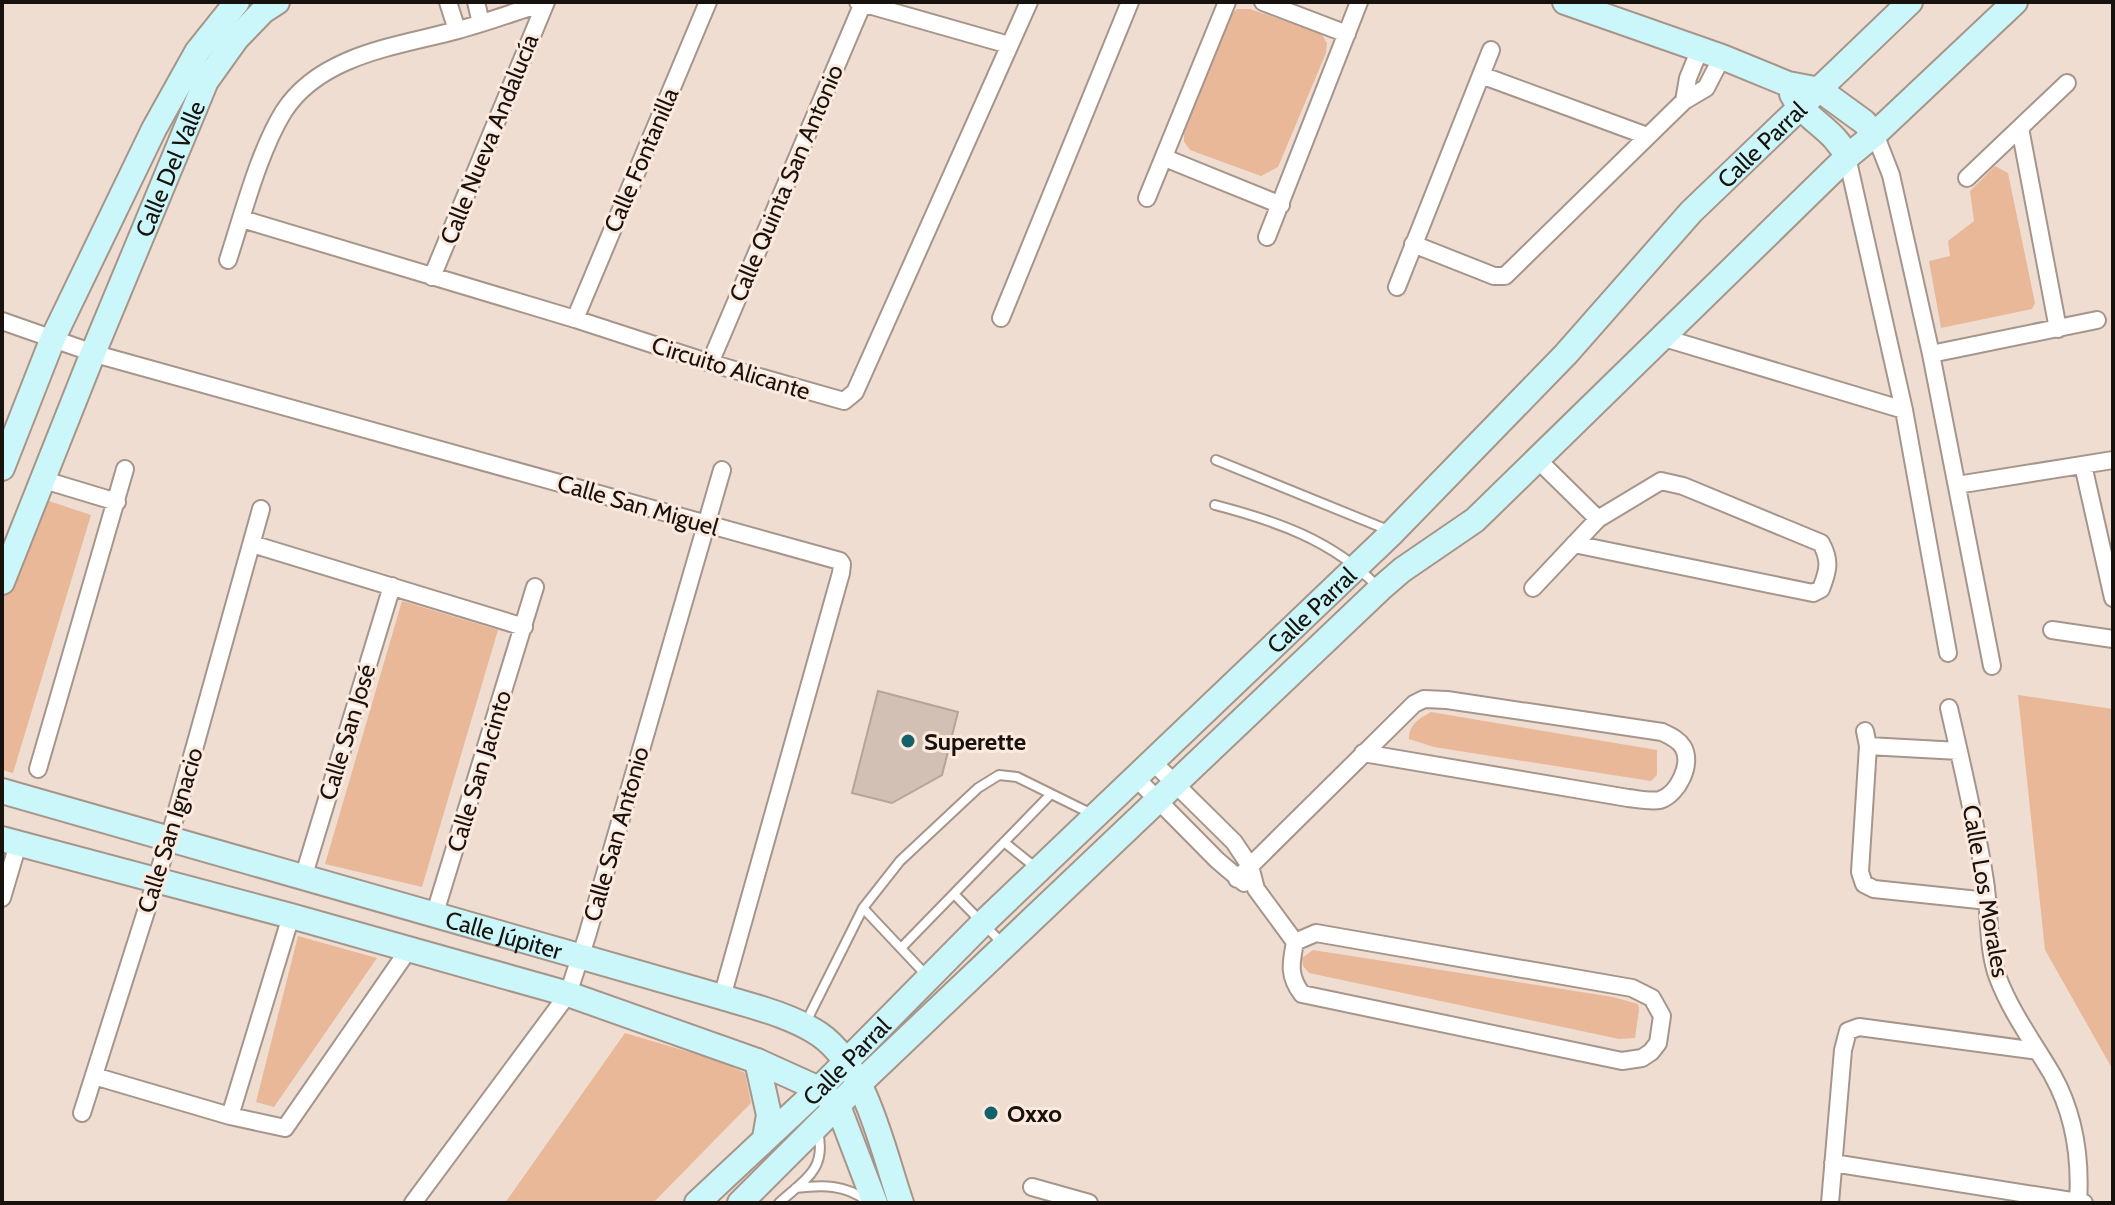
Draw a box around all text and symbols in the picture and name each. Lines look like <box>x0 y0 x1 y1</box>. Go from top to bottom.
street label: Calle Nueva Andalucía <box>434 29 545 248</box>
street label: Calle Quinta San Antonio <box>723 60 849 306</box>
street label: Calle Fontanilla <box>598 83 685 237</box>
street label: Calle Parral <box>1711 95 1812 194</box>
street label: Calle Del Valle <box>128 96 211 241</box>
street label: Circuito Alicante <box>648 330 814 406</box>
street label: Calle San Miguel <box>554 468 722 542</box>
street label: Calle Parral <box>1261 560 1362 659</box>
street label: Calle San José <box>313 660 381 804</box>
street label: Calle San Jacinto <box>441 687 517 855</box>
place label: Superette <box>924 727 1026 756</box>
marker: Superette <box>899 732 917 750</box>
street label: Calle San Antonio <box>577 743 655 925</box>
street label: Calle San Ignacio <box>131 744 209 916</box>
street label: Calle Los Morales <box>1957 802 2015 980</box>
street label: Calle Júpiter <box>442 904 566 965</box>
street label: Calle Parral <box>797 1011 896 1111</box>
place label: Oxxo <box>1007 1099 1062 1128</box>
marker: Oxxo <box>982 1104 1000 1122</box>

